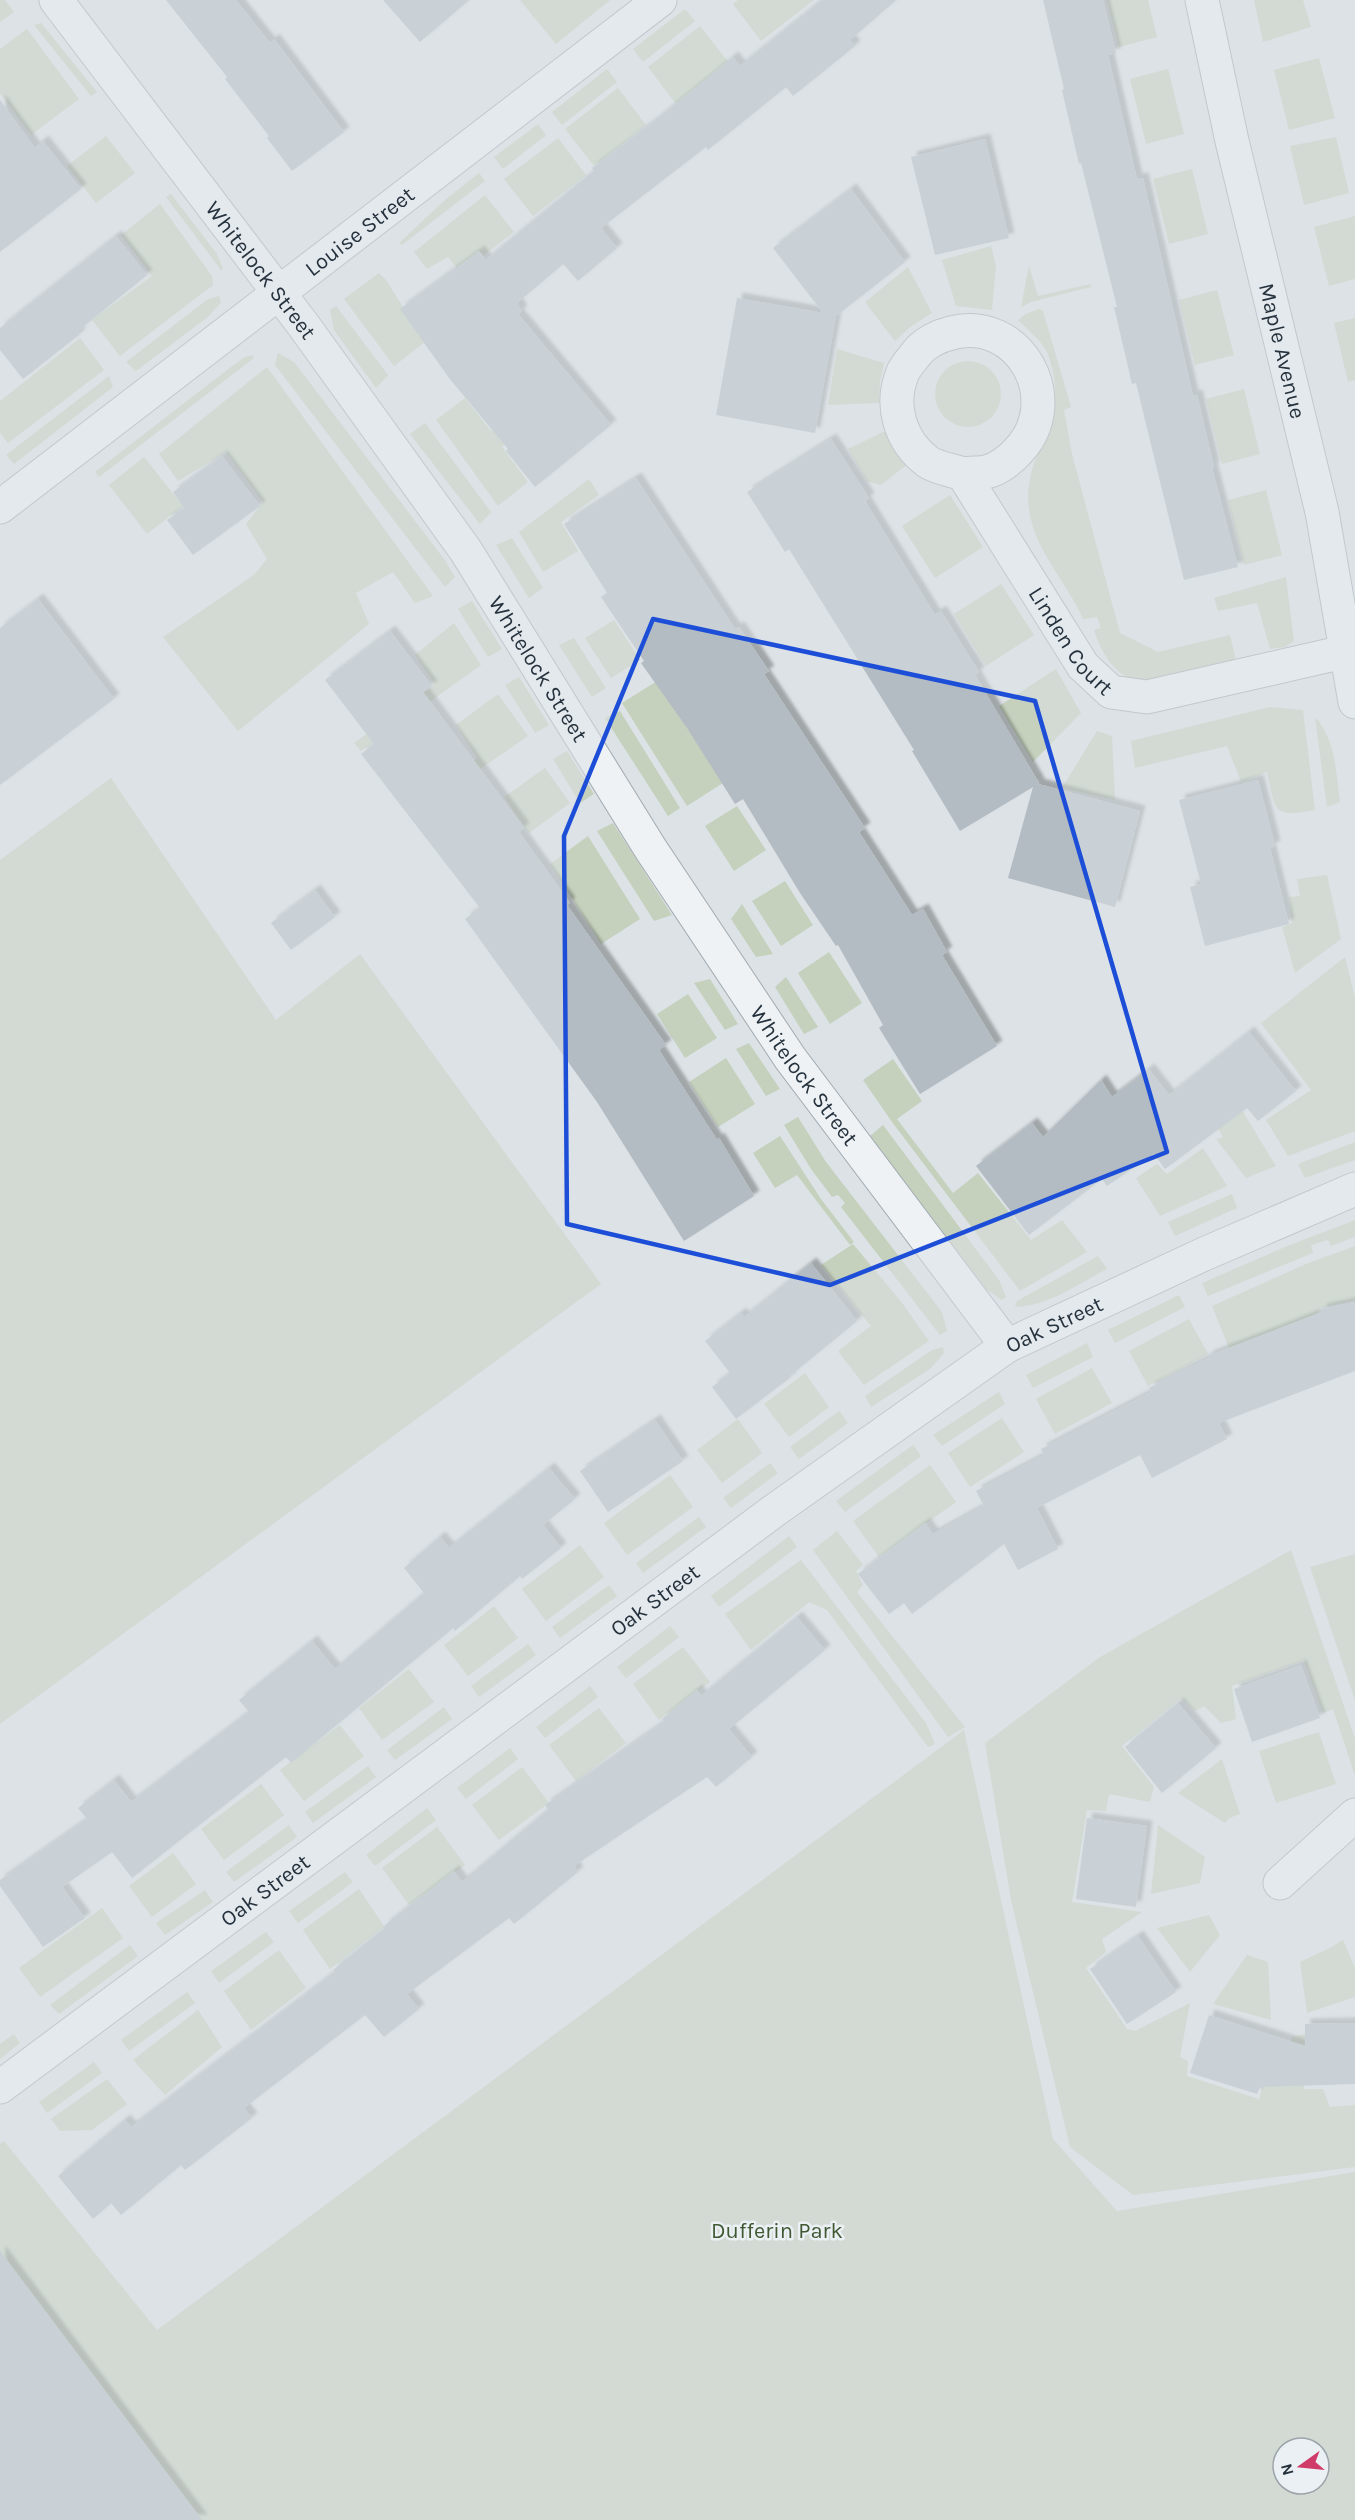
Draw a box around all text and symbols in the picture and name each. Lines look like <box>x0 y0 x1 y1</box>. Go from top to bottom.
street label: Louise Street <box>300 182 420 282</box>
street label: Whitelock Street <box>200 196 321 345</box>
street label: Maple Avenue <box>1253 280 1311 422</box>
street label: Linden Court <box>1023 582 1118 701</box>
street label: Whitelock Street <box>483 591 593 747</box>
street label: Whitelock Street <box>745 1001 863 1151</box>
street label: Oak Street <box>1001 1291 1107 1359</box>
street label: Oak Street <box>605 1559 705 1642</box>
street label: Oak Street <box>216 1849 315 1932</box>
park label: Dufferin Park <box>711 2218 843 2244</box>
north arrow <box>1271 2436 1331 2496</box>
text: N <box>1276 2462 1298 2478</box>

